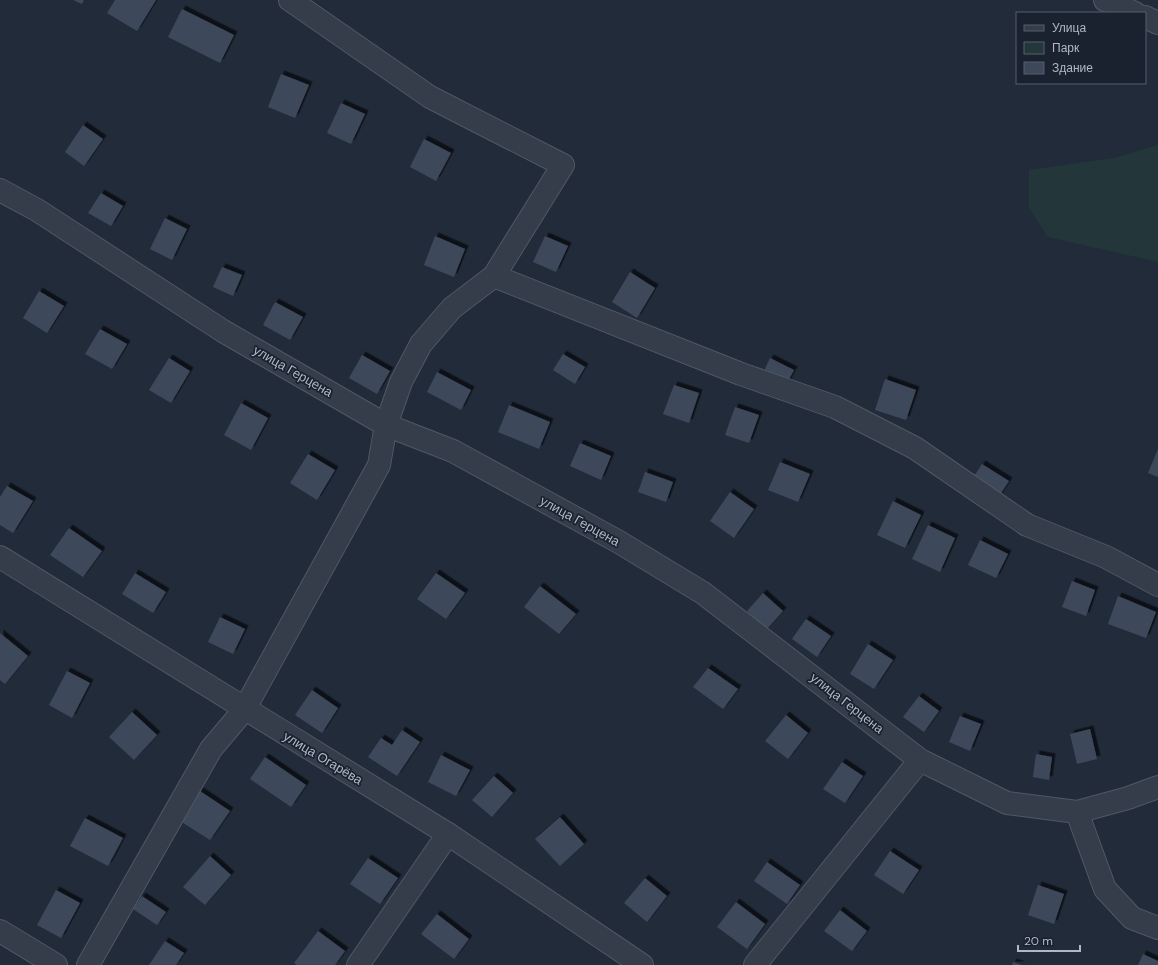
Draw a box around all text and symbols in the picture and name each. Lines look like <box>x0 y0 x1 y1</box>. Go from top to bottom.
legend <box>1016 12 1146 84</box>
text: Улица <box>1052 20 1086 36</box>
text: Парк <box>1052 40 1080 56</box>
text: Здание <box>1052 60 1093 76</box>
street label: улица Герцена <box>250 341 336 401</box>
street label: улица Герцена <box>537 492 624 550</box>
street label: улица Герцена <box>807 669 888 737</box>
street label: улица Огарёва <box>280 728 366 789</box>
scale bar <box>1018 927 1080 953</box>
text: 20 m <box>1024 933 1053 949</box>

